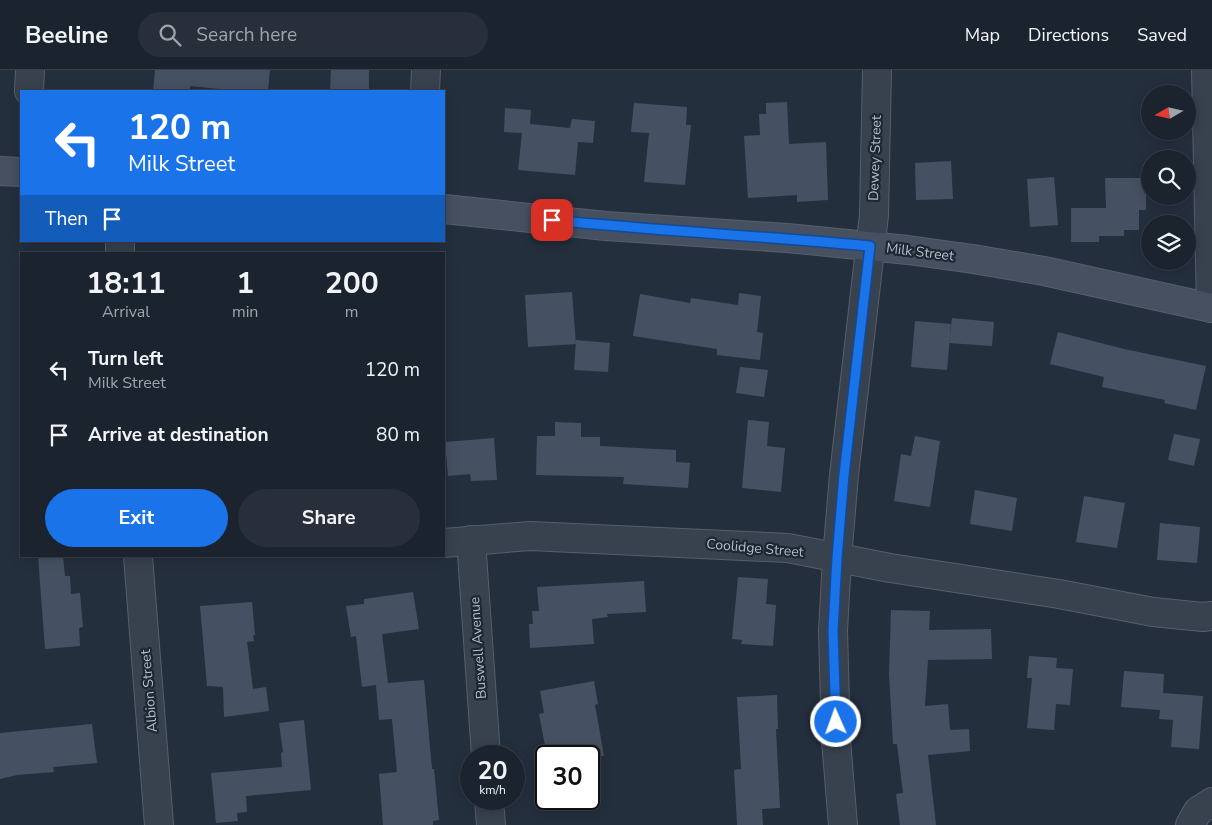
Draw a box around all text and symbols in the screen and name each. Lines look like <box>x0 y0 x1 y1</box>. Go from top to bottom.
search box <box>138 12 488 57</box>
text: Beeline <box>25 19 108 51</box>
icon: search <box>156 21 184 49</box>
text: Search here <box>196 22 297 48</box>
text: Map <box>965 23 1000 47</box>
text: Directions <box>1028 23 1109 47</box>
text: Saved <box>1137 23 1187 47</box>
north arrow <box>1141 85 1196 140</box>
map controls <box>1141 85 1196 270</box>
text: 120 m <box>128 104 231 151</box>
icon: left <box>45 110 110 175</box>
street label: Dewey Street <box>864 115 886 201</box>
text: Milk Street <box>128 149 235 179</box>
button: search <box>1141 150 1196 205</box>
pin <box>531 199 573 241</box>
icon: arrive <box>98 205 126 233</box>
text: Then <box>45 206 88 232</box>
icon: arrive <box>538 206 566 234</box>
button: layers <box>1141 215 1196 270</box>
street label: Milk Street <box>885 238 955 266</box>
text: 18:11 <box>86 263 166 304</box>
text: 1 <box>236 263 254 304</box>
text: 200 <box>325 263 379 304</box>
text: Arrival <box>102 301 150 323</box>
text: min <box>232 301 258 323</box>
text: m <box>345 301 359 323</box>
text: Turn left <box>88 346 163 372</box>
icon: left <box>45 356 73 384</box>
text: 120 m <box>365 357 420 383</box>
text: Milk Street <box>88 372 166 394</box>
icon: arrive <box>45 421 73 449</box>
text: Arrive at destination <box>88 422 269 448</box>
text: 80 m <box>376 422 420 448</box>
button: Exit <box>45 489 228 547</box>
button: Share <box>238 489 420 547</box>
street label: Coolidge Street <box>706 534 804 562</box>
street label: Buswell Avenue <box>465 596 491 700</box>
street label: Albion Street <box>136 649 162 733</box>
position arrow <box>809 695 861 747</box>
speed limit sign: 30 <box>535 745 600 810</box>
text: 20 <box>477 754 508 788</box>
text: km/h <box>479 782 506 798</box>

